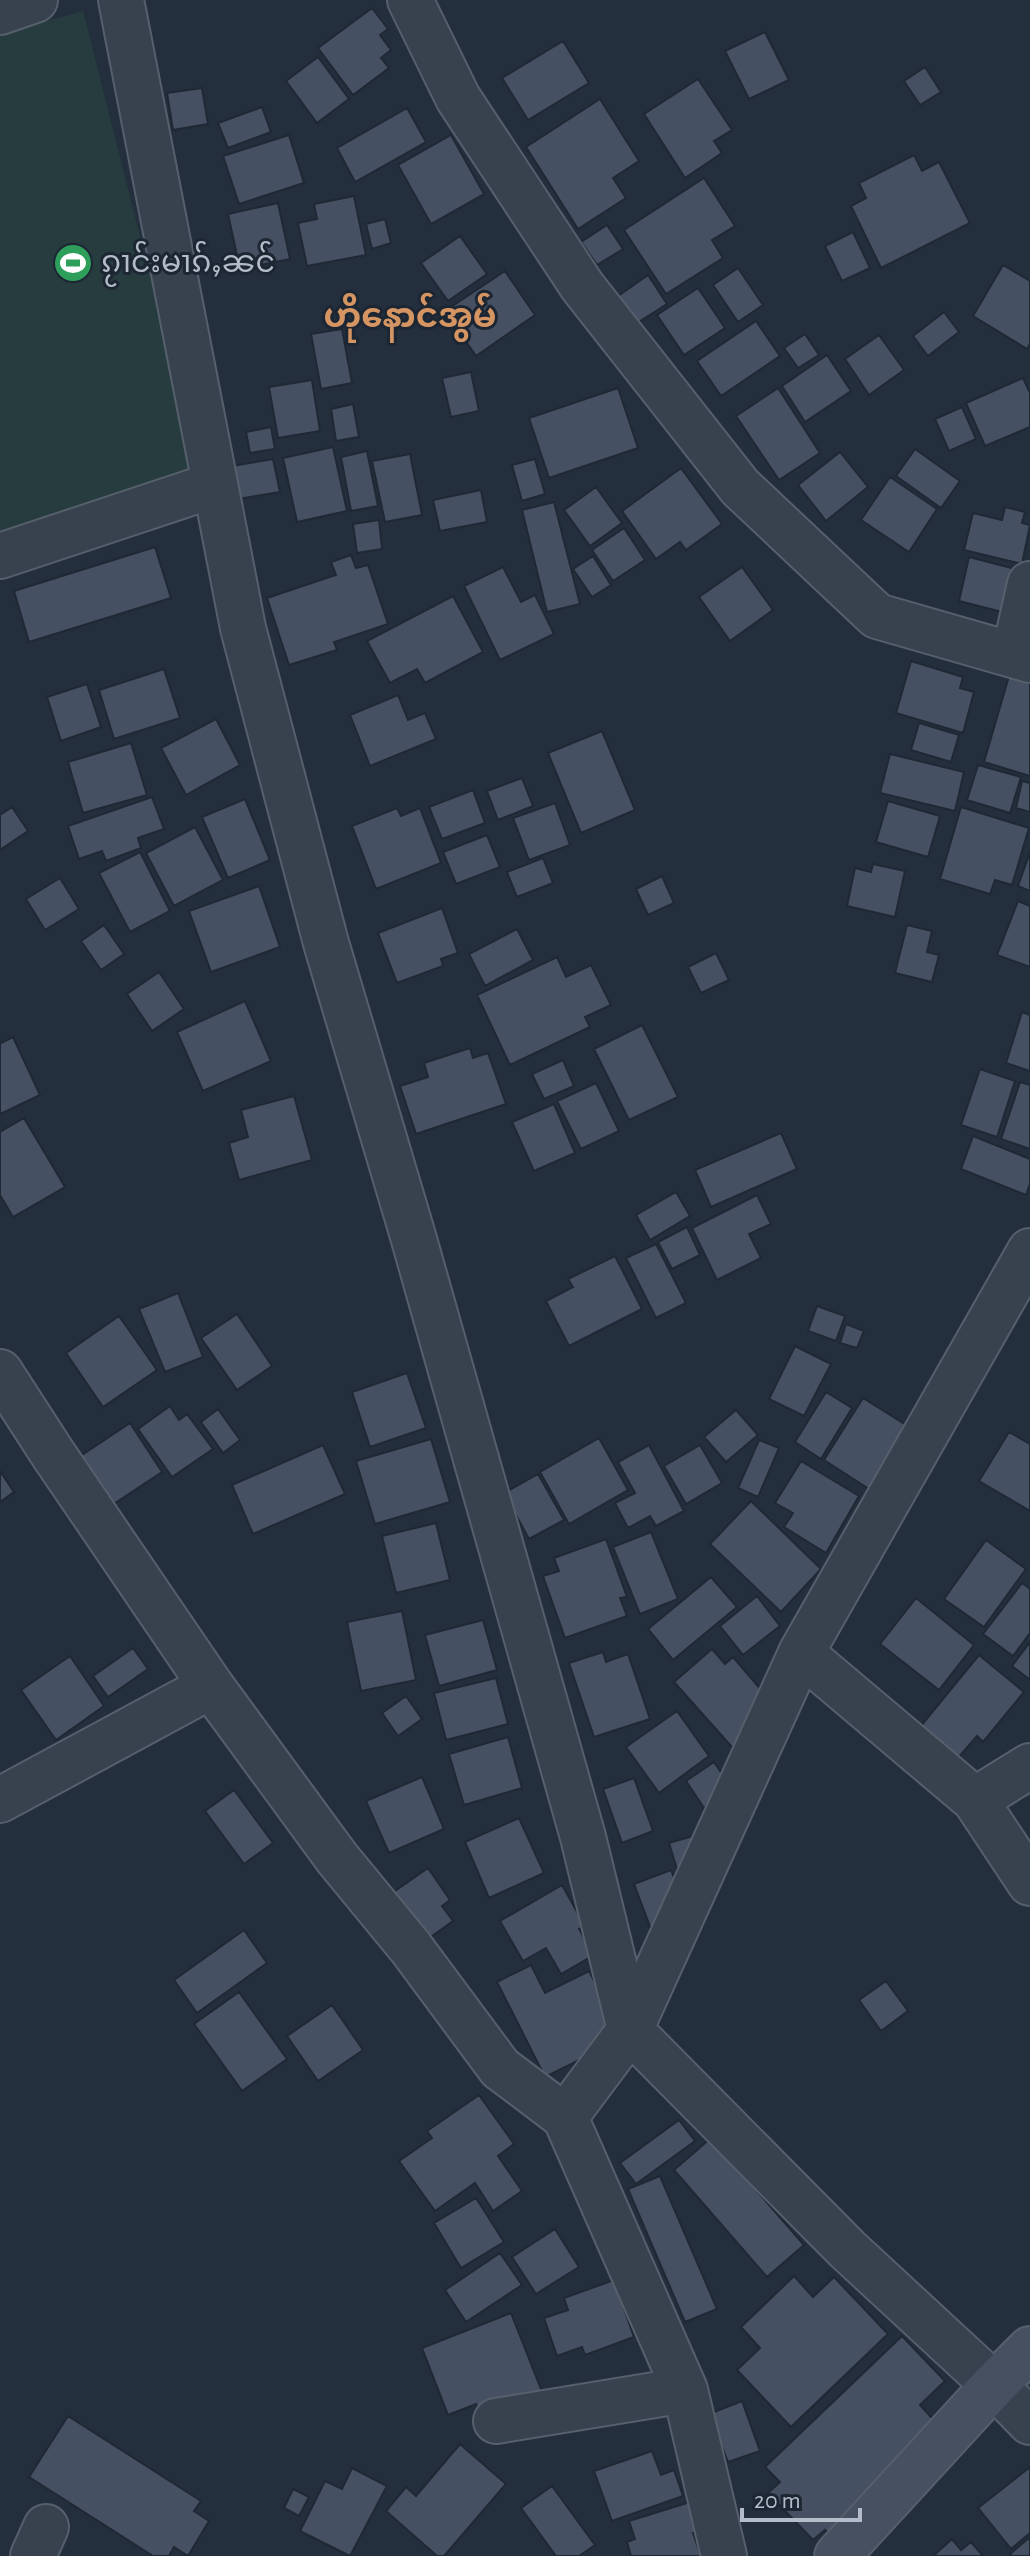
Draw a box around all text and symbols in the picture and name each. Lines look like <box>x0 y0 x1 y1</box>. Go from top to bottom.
place label: ၵႂၢင်းမၢၵ်ႇၼင် <box>101 240 275 287</box>
sports icon: ၵႂၢင်းမၢၵ်ႇၼင် <box>52 242 94 284</box>
district label: ဟိုနောင်အွမ် <box>324 292 496 343</box>
scale bar <box>742 2472 860 2522</box>
text: 20 m <box>754 2489 801 2513</box>

